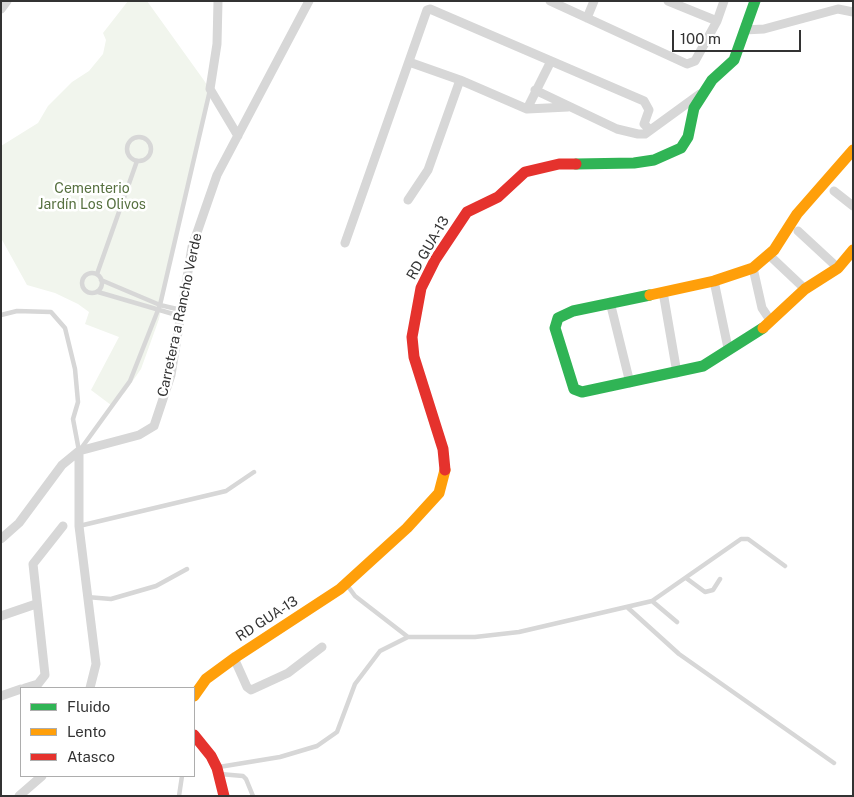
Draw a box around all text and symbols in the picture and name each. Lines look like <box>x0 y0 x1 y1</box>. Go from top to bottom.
scale bar <box>674 20 803 52</box>
text: 100 m <box>680 30 721 47</box>
park label: Cementerio Jardín Los Olivos <box>38 181 146 213</box>
street label: RD GUA-13 <box>403 213 453 283</box>
street label: Carretera a Rancho Verde <box>154 232 206 398</box>
street label: RD GUA-13 <box>233 593 301 645</box>
legend <box>20 687 195 777</box>
text: Fluido <box>67 698 110 715</box>
text: Lento <box>67 723 106 740</box>
text: Atasco <box>67 748 115 765</box>

